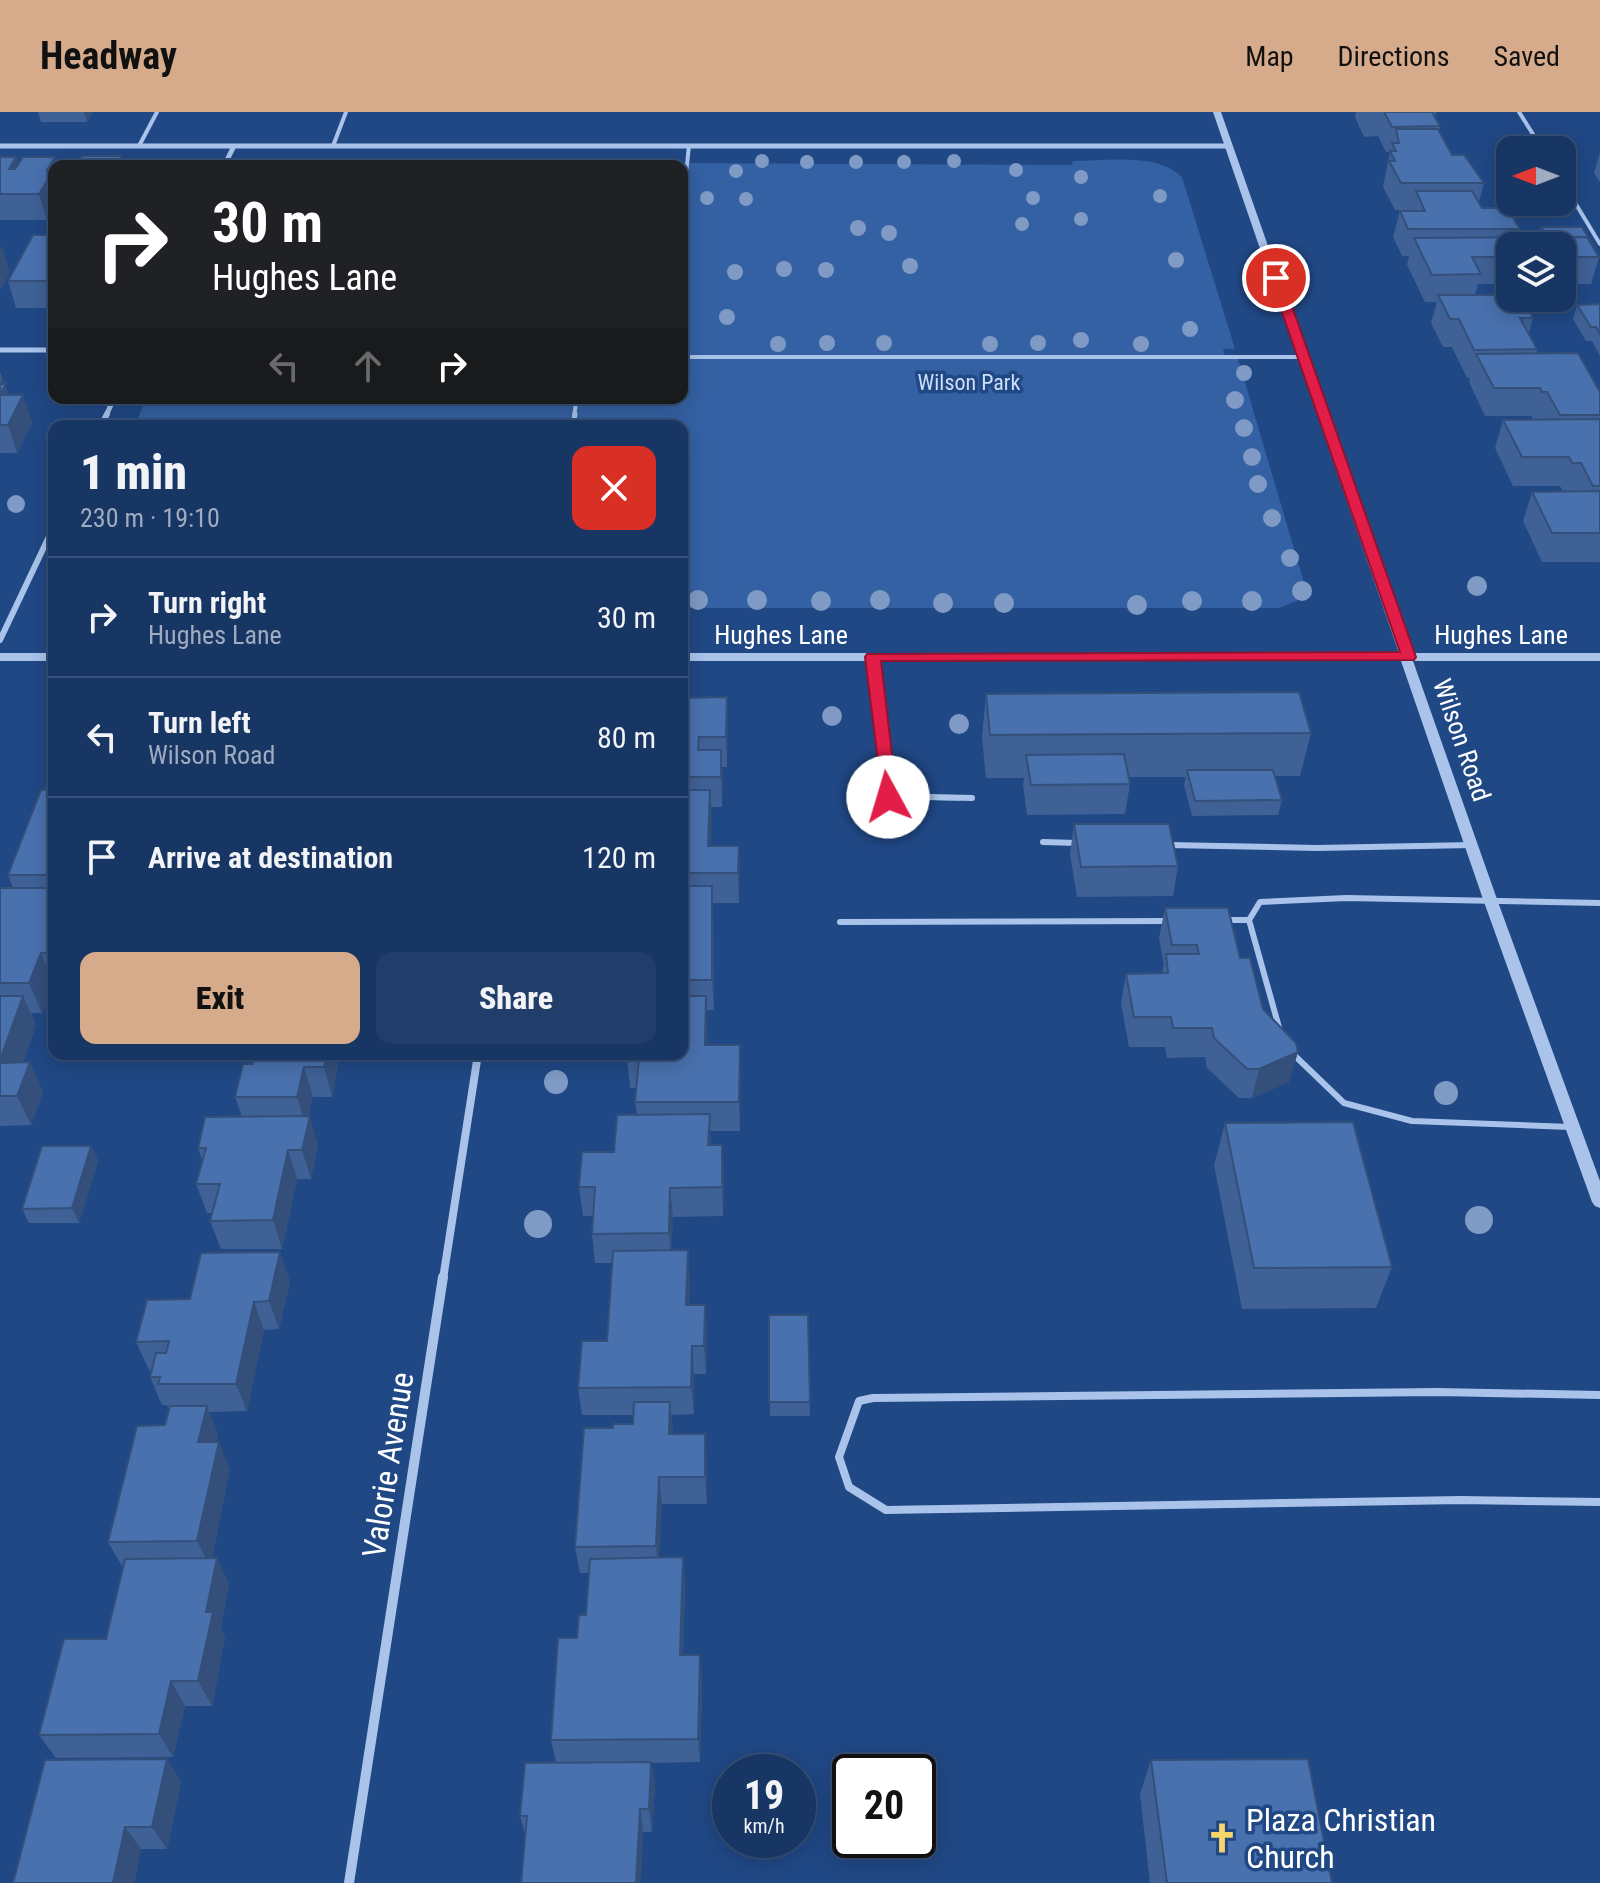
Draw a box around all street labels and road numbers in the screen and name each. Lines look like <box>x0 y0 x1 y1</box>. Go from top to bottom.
street label: Hughes Lane <box>714 620 848 650</box>
street label: Hughes Lane <box>1434 620 1568 650</box>
street label: Wilson Road <box>1427 675 1497 805</box>
street label: Valorie Avenue <box>355 1369 421 1561</box>

